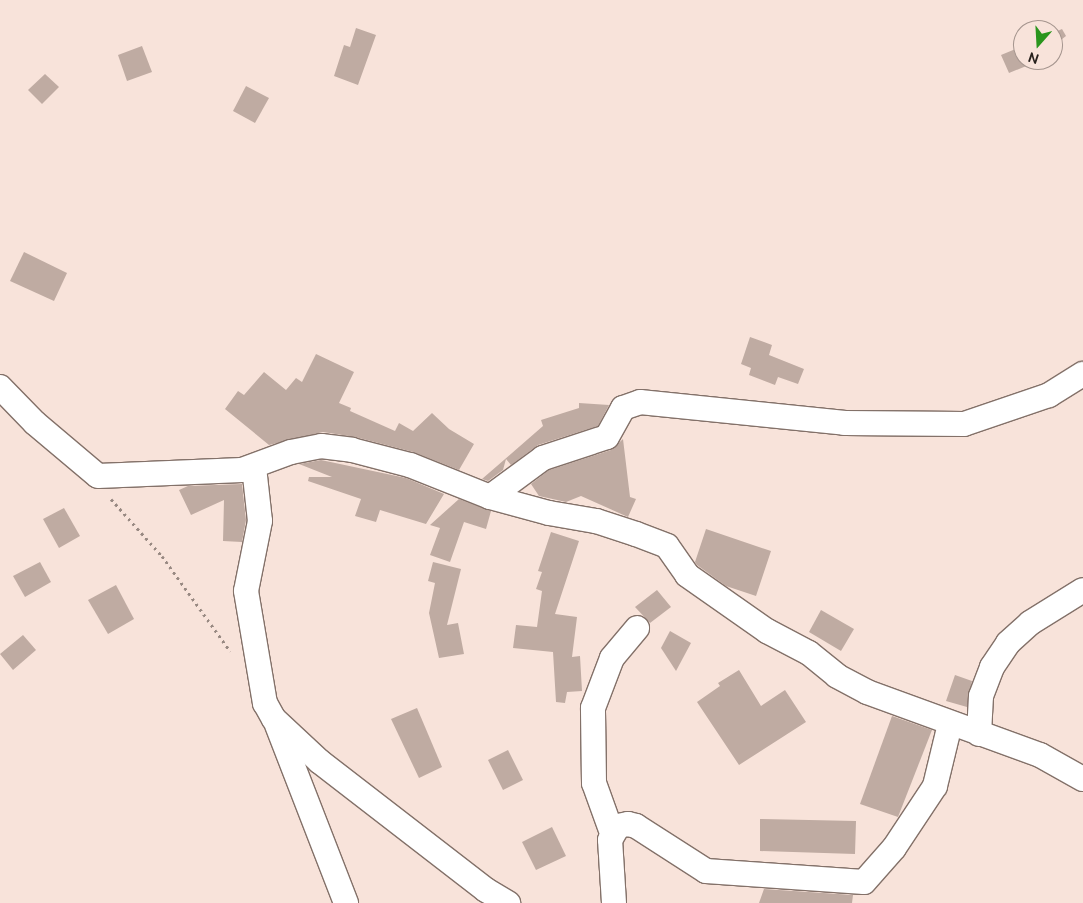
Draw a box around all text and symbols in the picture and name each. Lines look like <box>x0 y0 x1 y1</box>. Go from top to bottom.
north arrow <box>1013 20 1063 70</box>
text: N <box>1026 49 1041 68</box>

